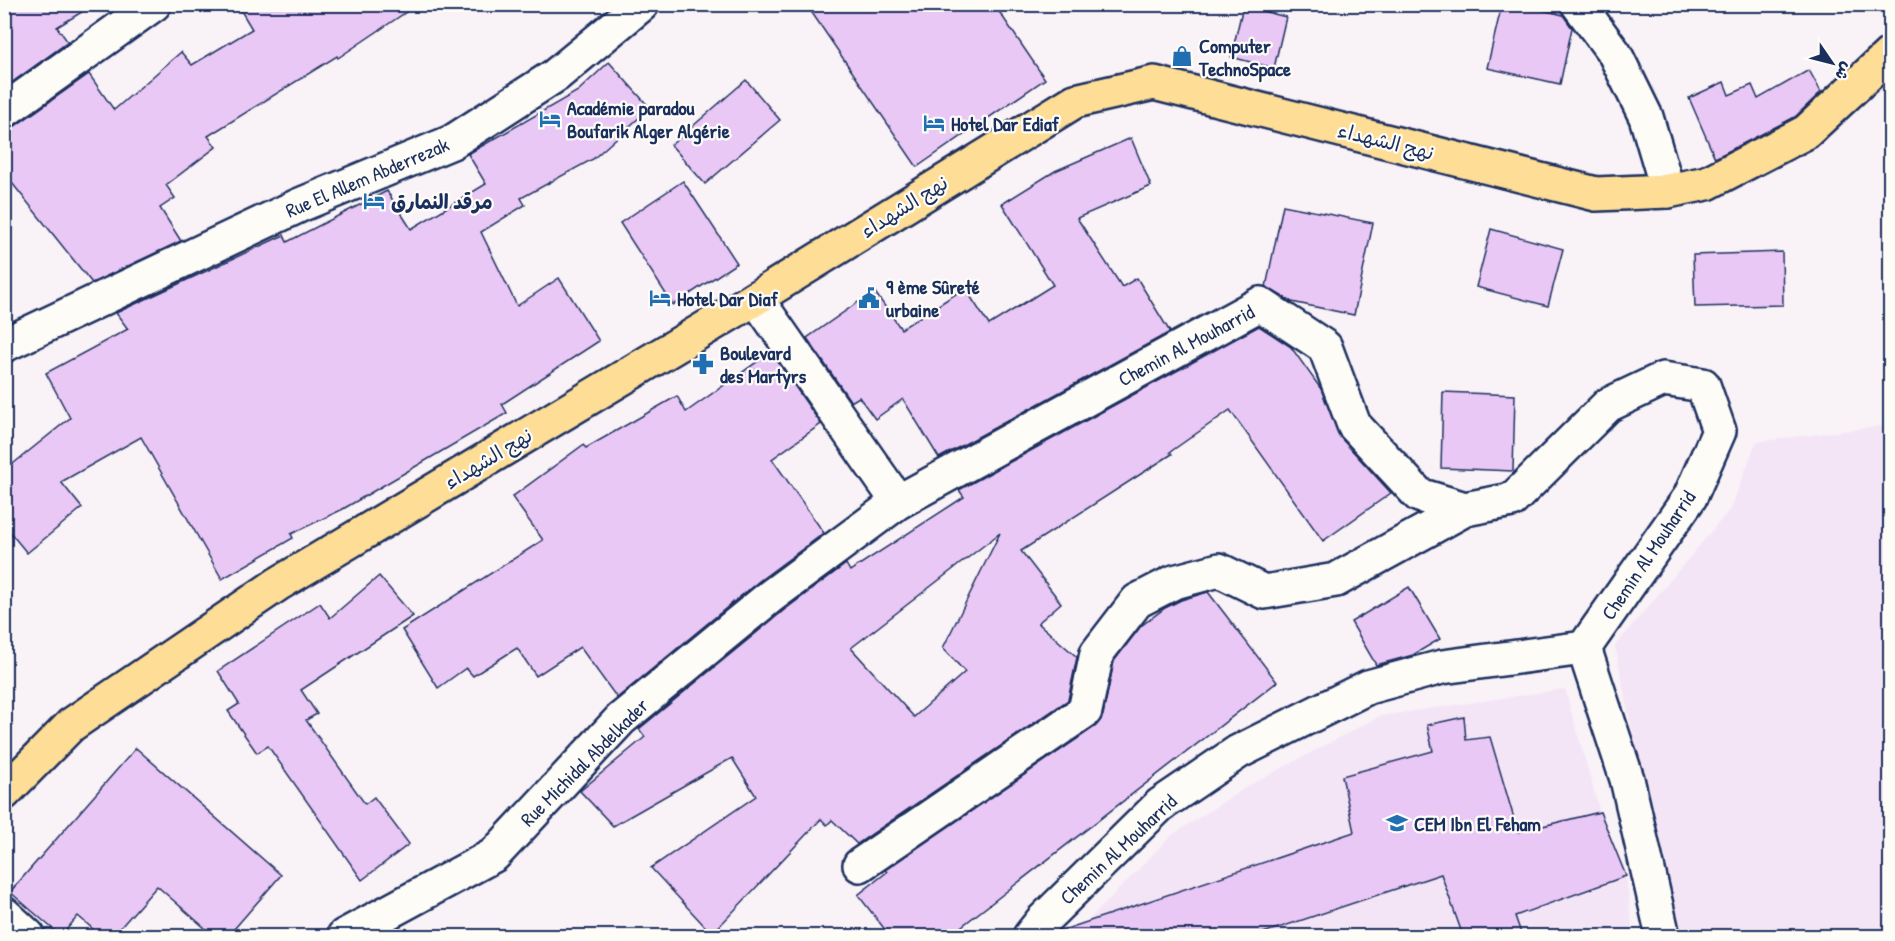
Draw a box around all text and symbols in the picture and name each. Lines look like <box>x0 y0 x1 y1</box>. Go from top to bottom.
place label: Computer TechnoSpace <box>1198 32 1291 83</box>
north arrow <box>1802 33 1862 93</box>
shop icon: Computer TechnoSpace <box>1170 44 1194 68</box>
text: ش <box>1830 58 1858 85</box>
place label: Académie paradou Boufarik Alger Algérie <box>567 94 730 145</box>
hotel icon: Académie paradou Boufarik Alger Algérie <box>538 107 562 131</box>
place label: Hotel Dar Ediaf <box>951 110 1060 137</box>
hotel icon: Hotel Dar Ediaf <box>922 111 946 135</box>
street label: نهج الشهداء <box>1335 116 1437 167</box>
street label: Rue El Allem Abderrezak <box>281 130 453 224</box>
street label: نهج الشهداء <box>855 168 953 244</box>
place label: مرقد النمارق <box>391 188 493 215</box>
hotel icon: مرقد النمارق <box>362 189 386 213</box>
place label: 9 ème Sûreté urbaine <box>886 273 980 323</box>
place label: Hotel Dar Diaf <box>677 285 779 312</box>
hotel icon: Hotel Dar Diaf <box>648 286 672 310</box>
public building icon: 9 ème Sûreté urbaine <box>857 286 881 310</box>
street label: Chemin Al Mouharrid <box>1113 298 1259 392</box>
place label: Boulevard des Martyrs <box>720 339 807 390</box>
pharmacy icon: Boulevard des Martyrs <box>691 352 715 376</box>
street label: نهج الشهداء <box>439 421 538 496</box>
street label: Chemin Al Mouharrid <box>1595 485 1701 625</box>
street label: Rue Michidal Abdelkader <box>514 692 654 832</box>
street label: Chemin Al Mouharrid <box>1054 788 1182 910</box>
place label: CEM Ibn El Feham <box>1414 810 1541 837</box>
school or university icon: CEM Ibn El Feham <box>1385 811 1409 835</box>

